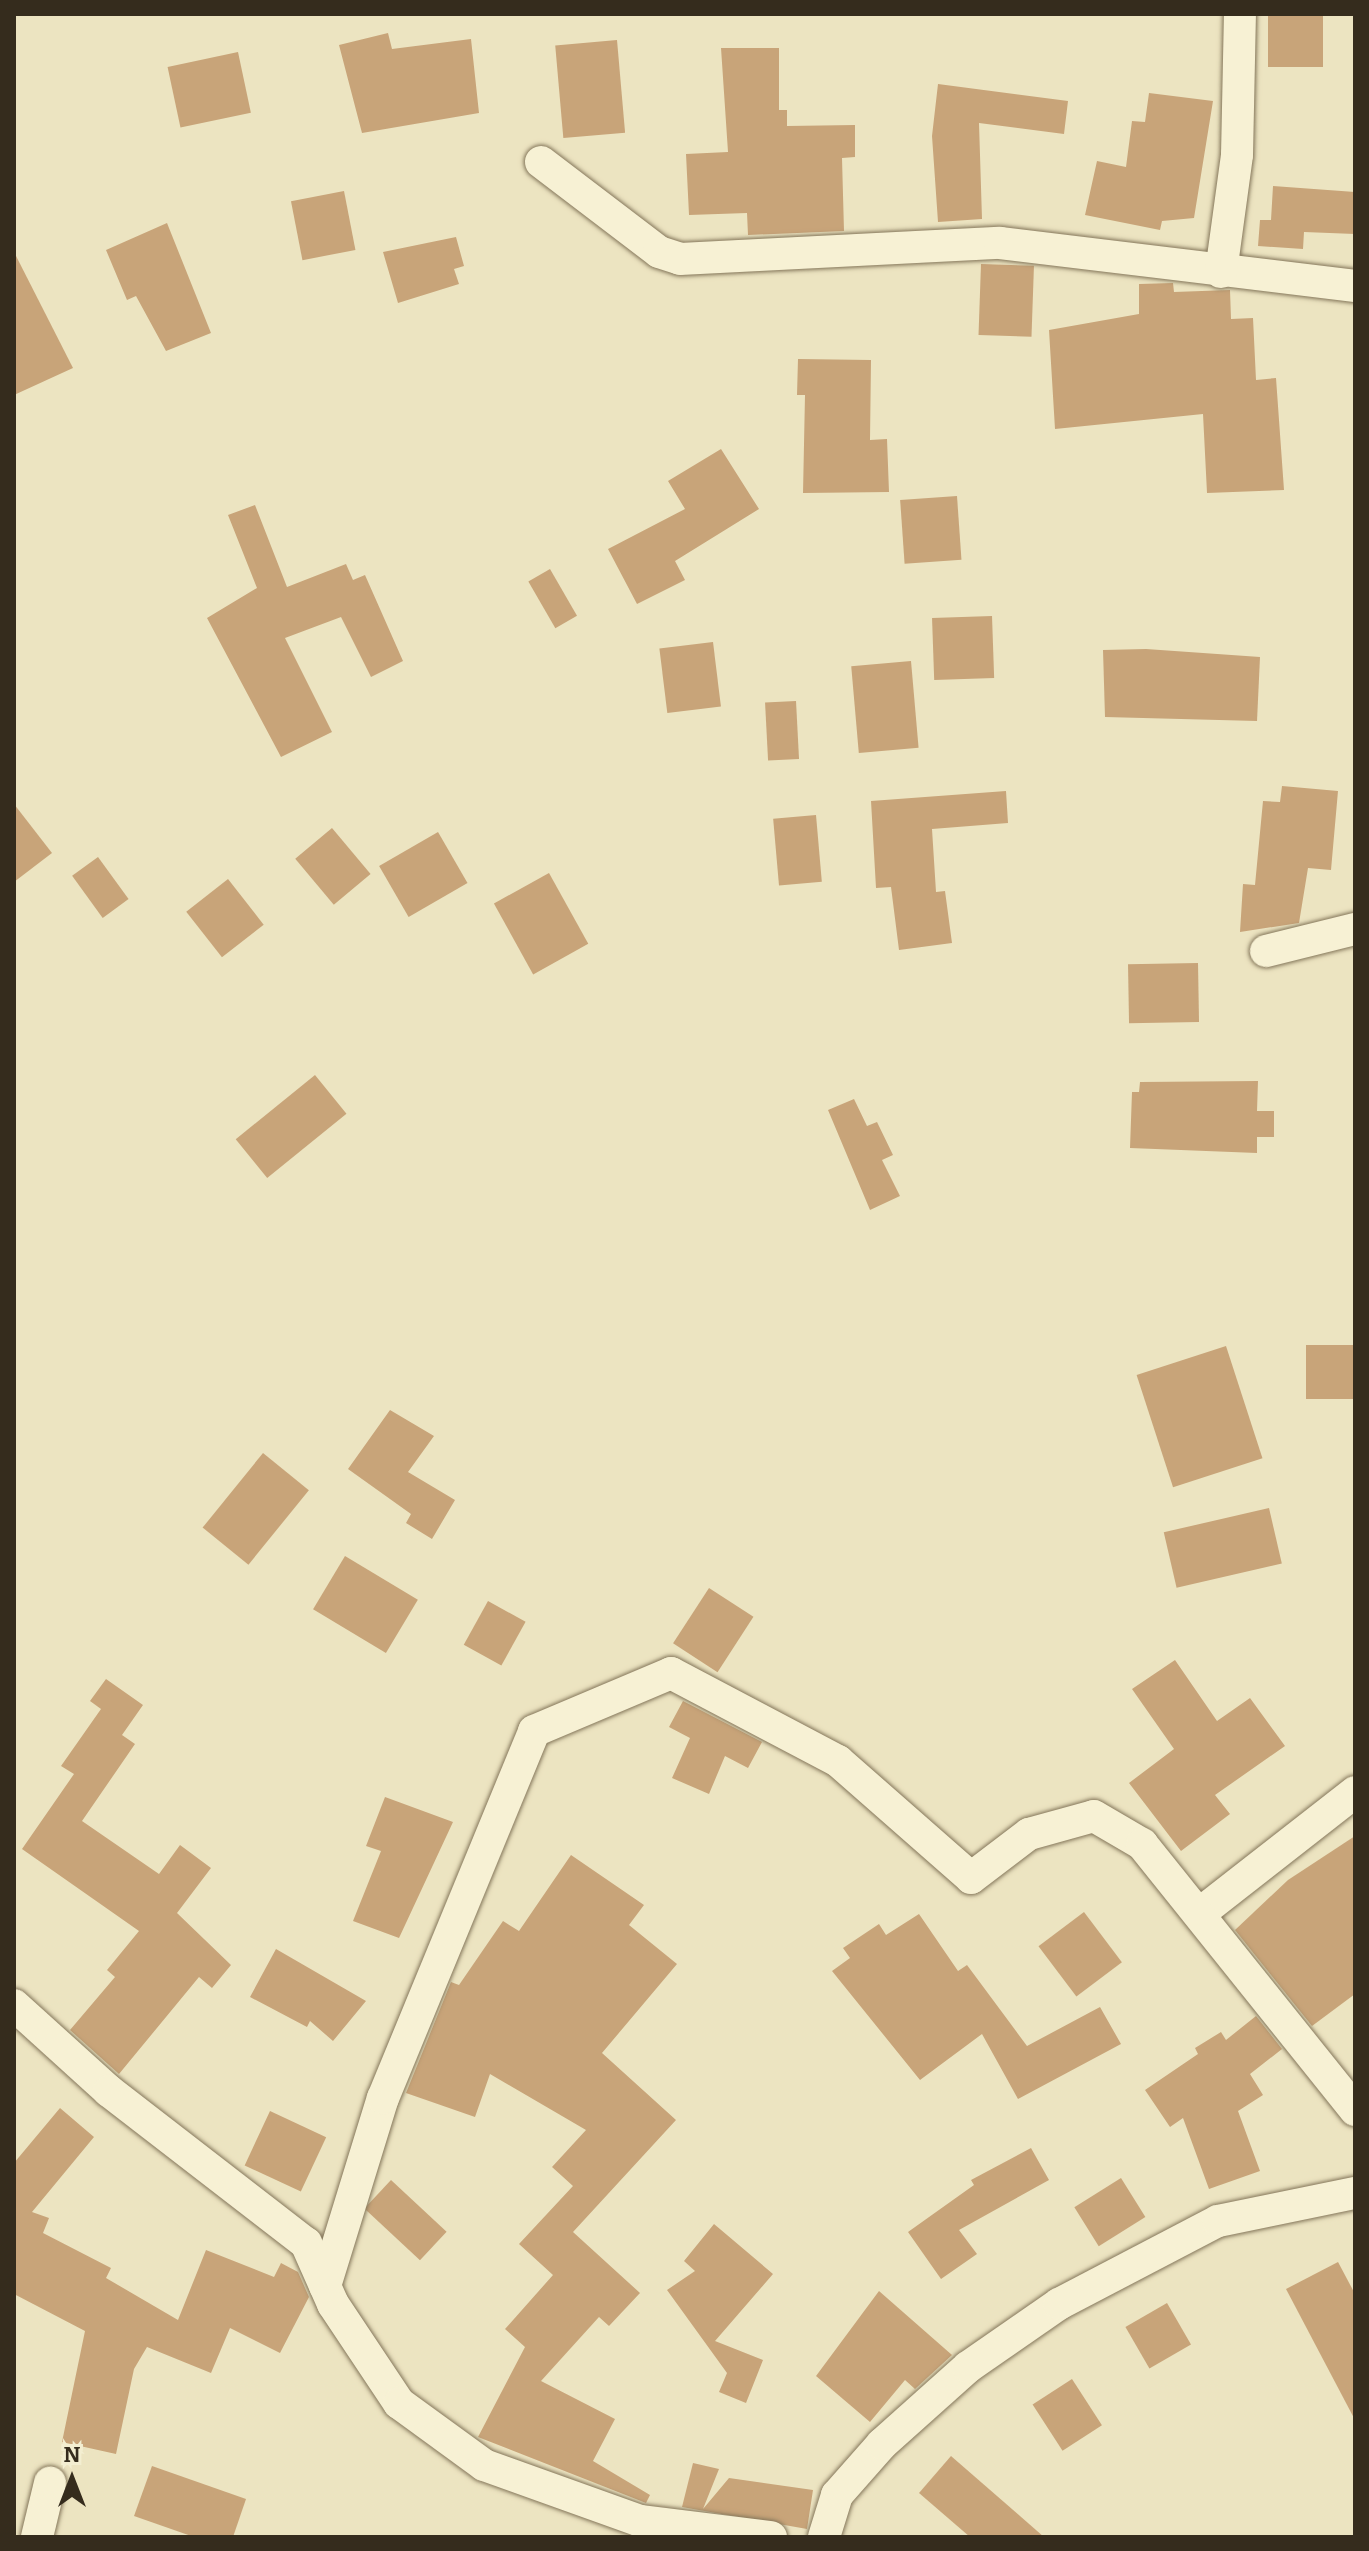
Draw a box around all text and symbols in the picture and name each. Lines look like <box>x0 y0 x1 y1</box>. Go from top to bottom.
north arrow <box>32 2439 112 2519</box>
text: N <box>64 2441 80 2468</box>

